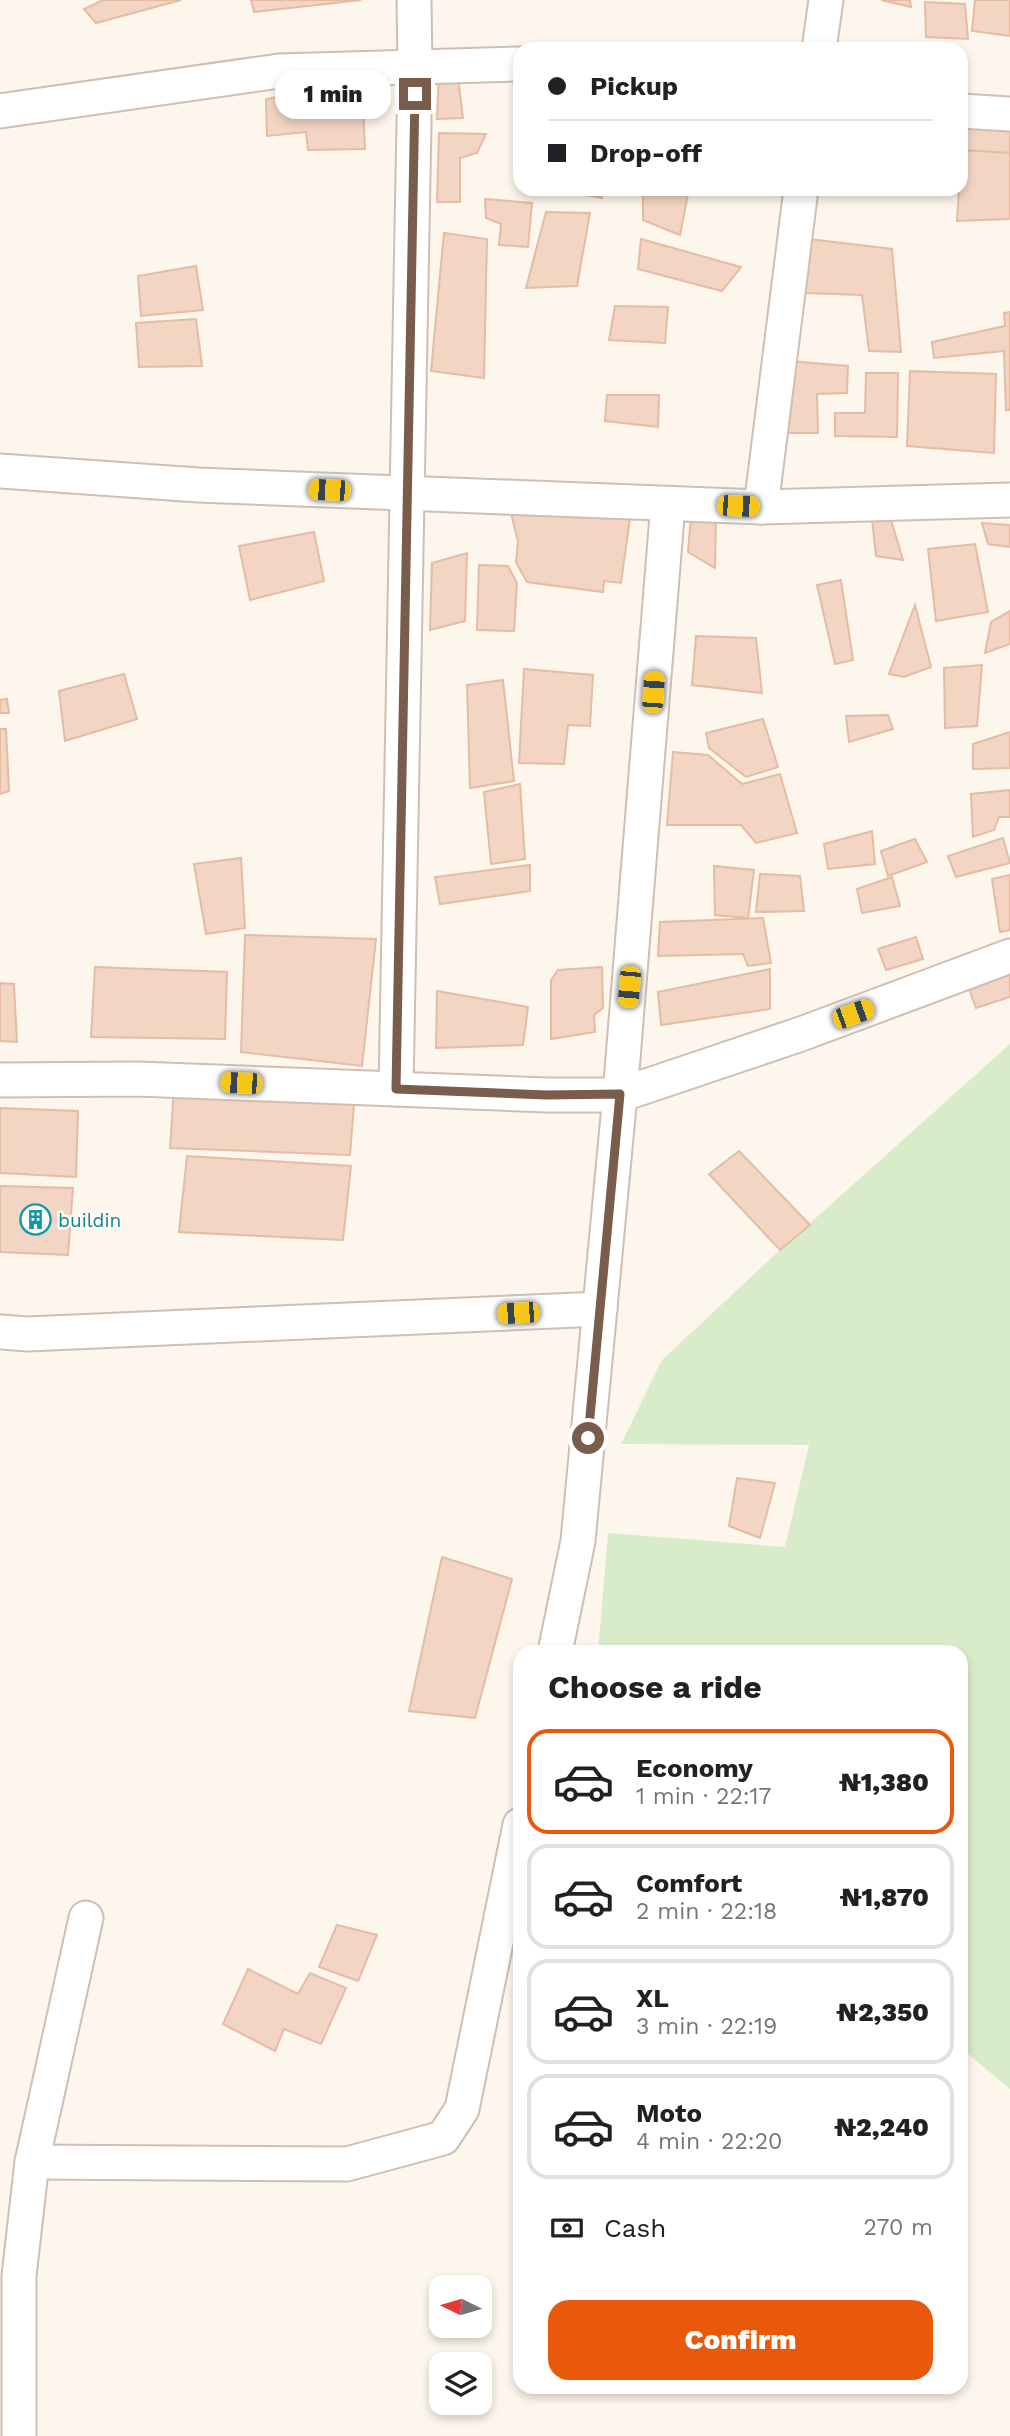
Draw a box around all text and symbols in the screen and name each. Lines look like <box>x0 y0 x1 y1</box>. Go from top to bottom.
callout: 1 min <box>275 70 390 119</box>
text: Pickup <box>590 71 678 101</box>
route end <box>399 78 431 110</box>
text: 1 min <box>303 81 363 108</box>
text: Drop-off <box>590 138 702 168</box>
car <box>308 479 351 501</box>
car <box>717 495 760 517</box>
car <box>642 670 665 714</box>
car <box>617 965 642 1009</box>
car <box>830 997 877 1031</box>
car <box>220 1072 263 1094</box>
building icon: buildin <box>18 1203 52 1237</box>
place label: buildin <box>58 1209 121 1232</box>
car <box>497 1301 540 1325</box>
route start <box>572 1422 604 1454</box>
text: Choose a ride <box>548 1668 762 1706</box>
icon: car <box>552 1750 615 1813</box>
text: Economy <box>636 1753 753 1783</box>
text: ₦1,380 <box>839 1767 929 1797</box>
text: 1 min · 22:17 <box>636 1783 771 1810</box>
icon: car <box>552 1865 615 1928</box>
text: Comfort <box>636 1868 742 1898</box>
text: ₦1,870 <box>840 1882 929 1912</box>
text: 2 min · 22:18 <box>636 1898 777 1925</box>
icon: car <box>552 1980 615 2043</box>
text: XL <box>636 1983 669 2013</box>
text: ₦2,350 <box>836 1997 929 2027</box>
text: 3 min · 22:19 <box>636 2013 777 2040</box>
icon: car <box>552 2095 615 2158</box>
text: Moto <box>636 2098 702 2128</box>
text: ₦2,240 <box>834 2112 929 2142</box>
text: 4 min · 22:20 <box>636 2128 782 2155</box>
icon: cash <box>548 2209 586 2247</box>
text: Cash <box>604 2213 666 2243</box>
text: 270 m <box>864 2214 933 2241</box>
north arrow <box>429 2275 492 2338</box>
map controls <box>429 2275 492 2415</box>
button: Confirm <box>548 2300 933 2380</box>
button: layers <box>429 2352 492 2415</box>

